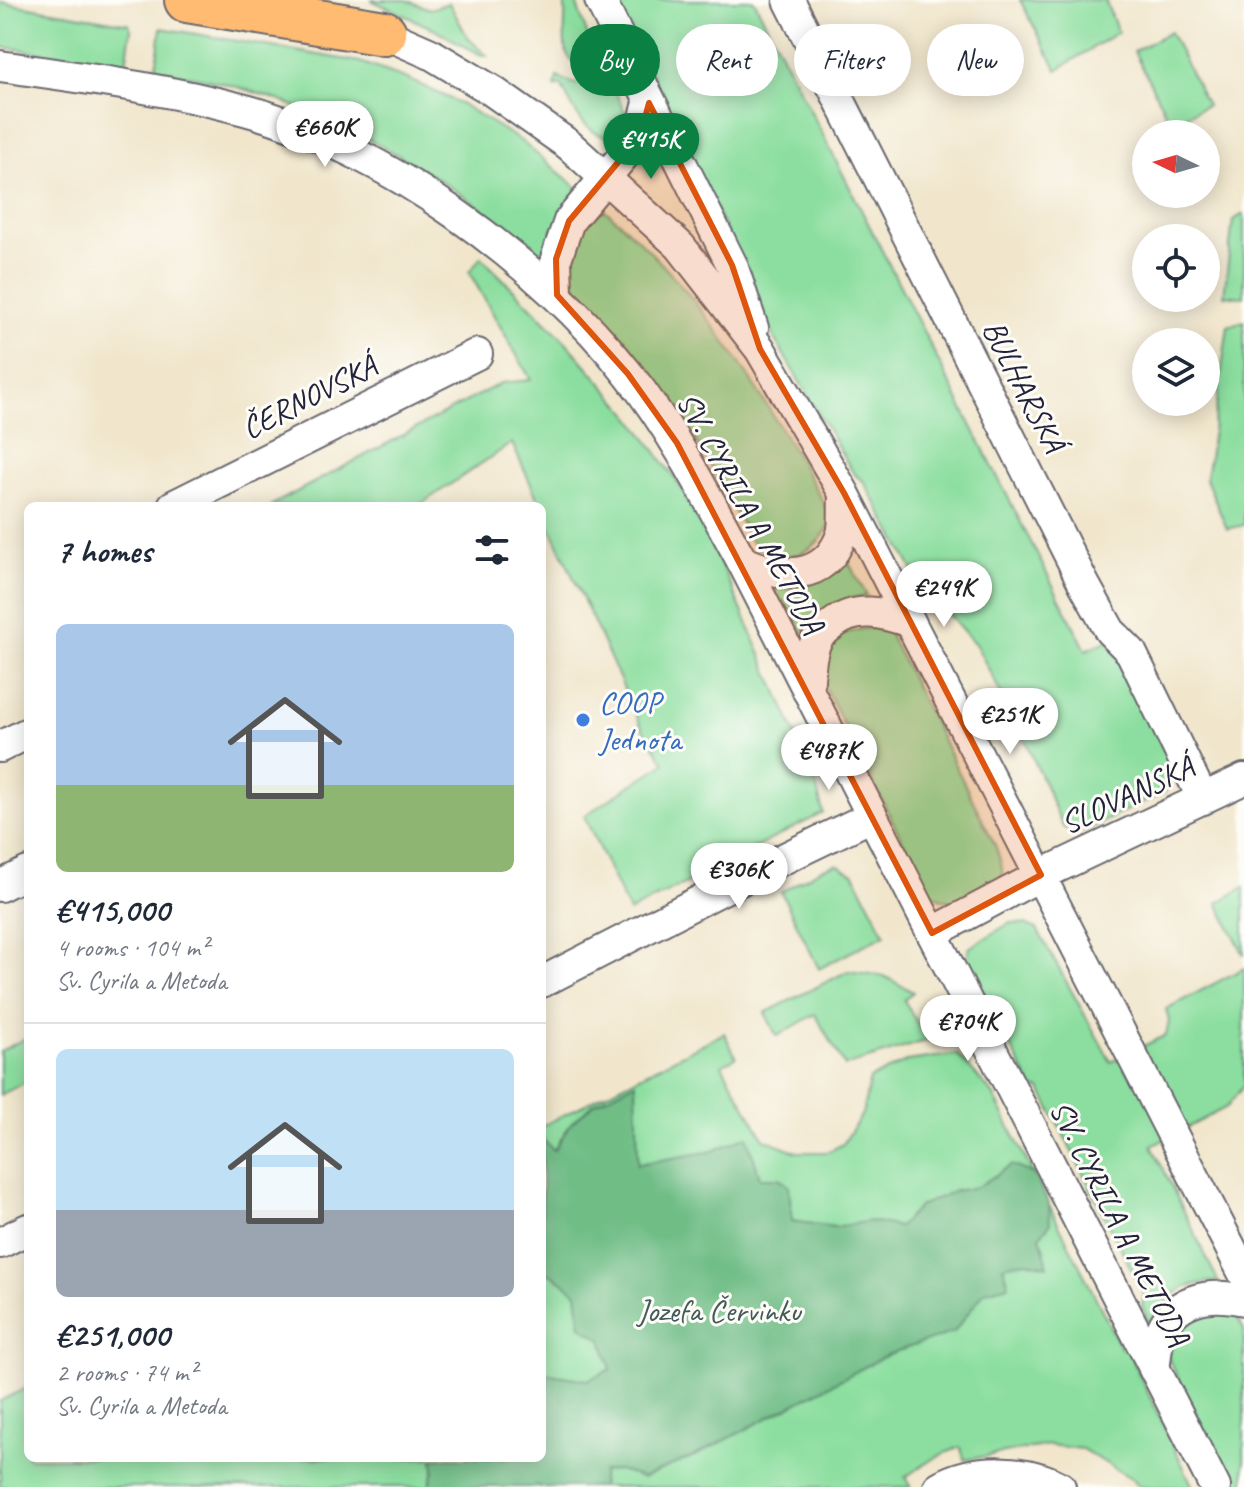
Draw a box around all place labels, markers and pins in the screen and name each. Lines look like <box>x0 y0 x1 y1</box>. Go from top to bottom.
pin: €660K <box>269 101 381 169</box>
pin: €415K <box>595 113 707 181</box>
pin: €249K <box>888 561 1000 629</box>
place label: COOP Jednota <box>597 682 684 760</box>
pin: €251K <box>954 688 1066 756</box>
marker: COOP Jednota <box>574 711 592 729</box>
pin: €487K <box>773 724 885 792</box>
pin: €306K <box>683 843 795 911</box>
pin: €704K <box>912 995 1024 1063</box>

